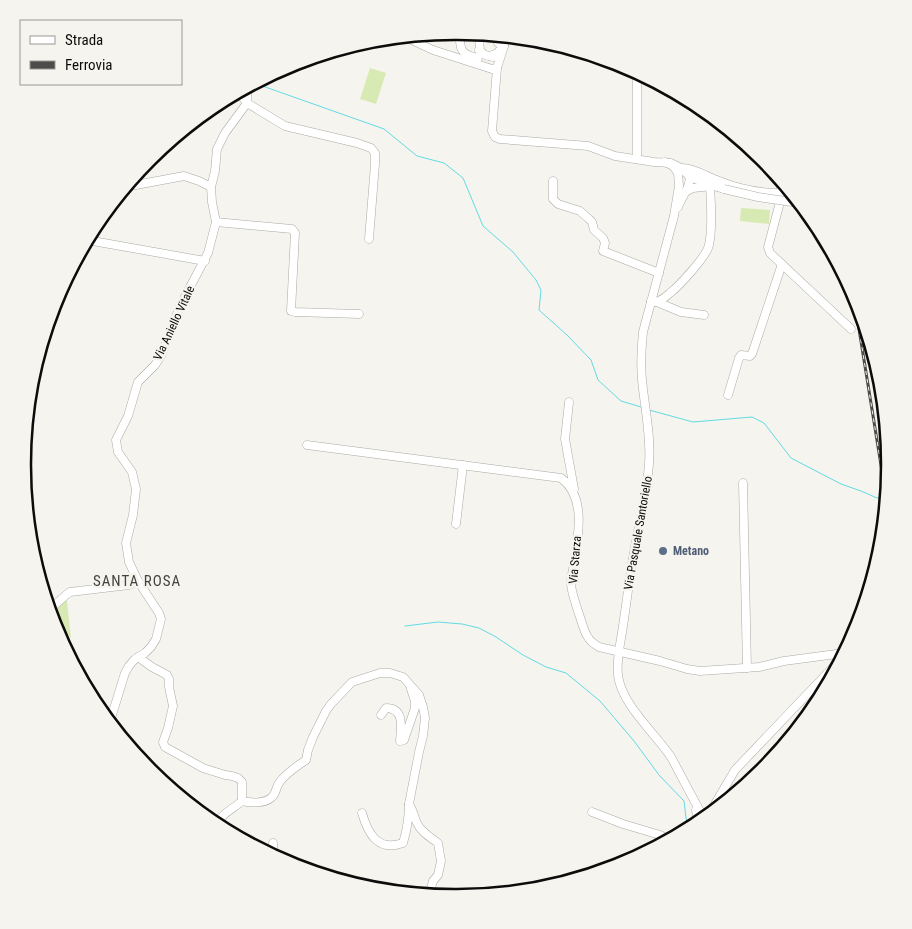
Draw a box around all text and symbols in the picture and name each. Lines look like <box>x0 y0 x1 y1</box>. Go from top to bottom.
legend <box>20 20 182 85</box>
text: Strada <box>65 31 103 49</box>
text: Ferrovia <box>65 56 113 74</box>
street label: Via Aniello Vitale <box>151 283 198 362</box>
street label: Via Pasquale Santoriello <box>621 475 655 591</box>
street label: Via Starza <box>566 535 584 585</box>
place label: Metano <box>673 544 709 558</box>
marker: Metano <box>657 545 669 557</box>
district label: SANTA ROSA <box>93 572 181 590</box>

